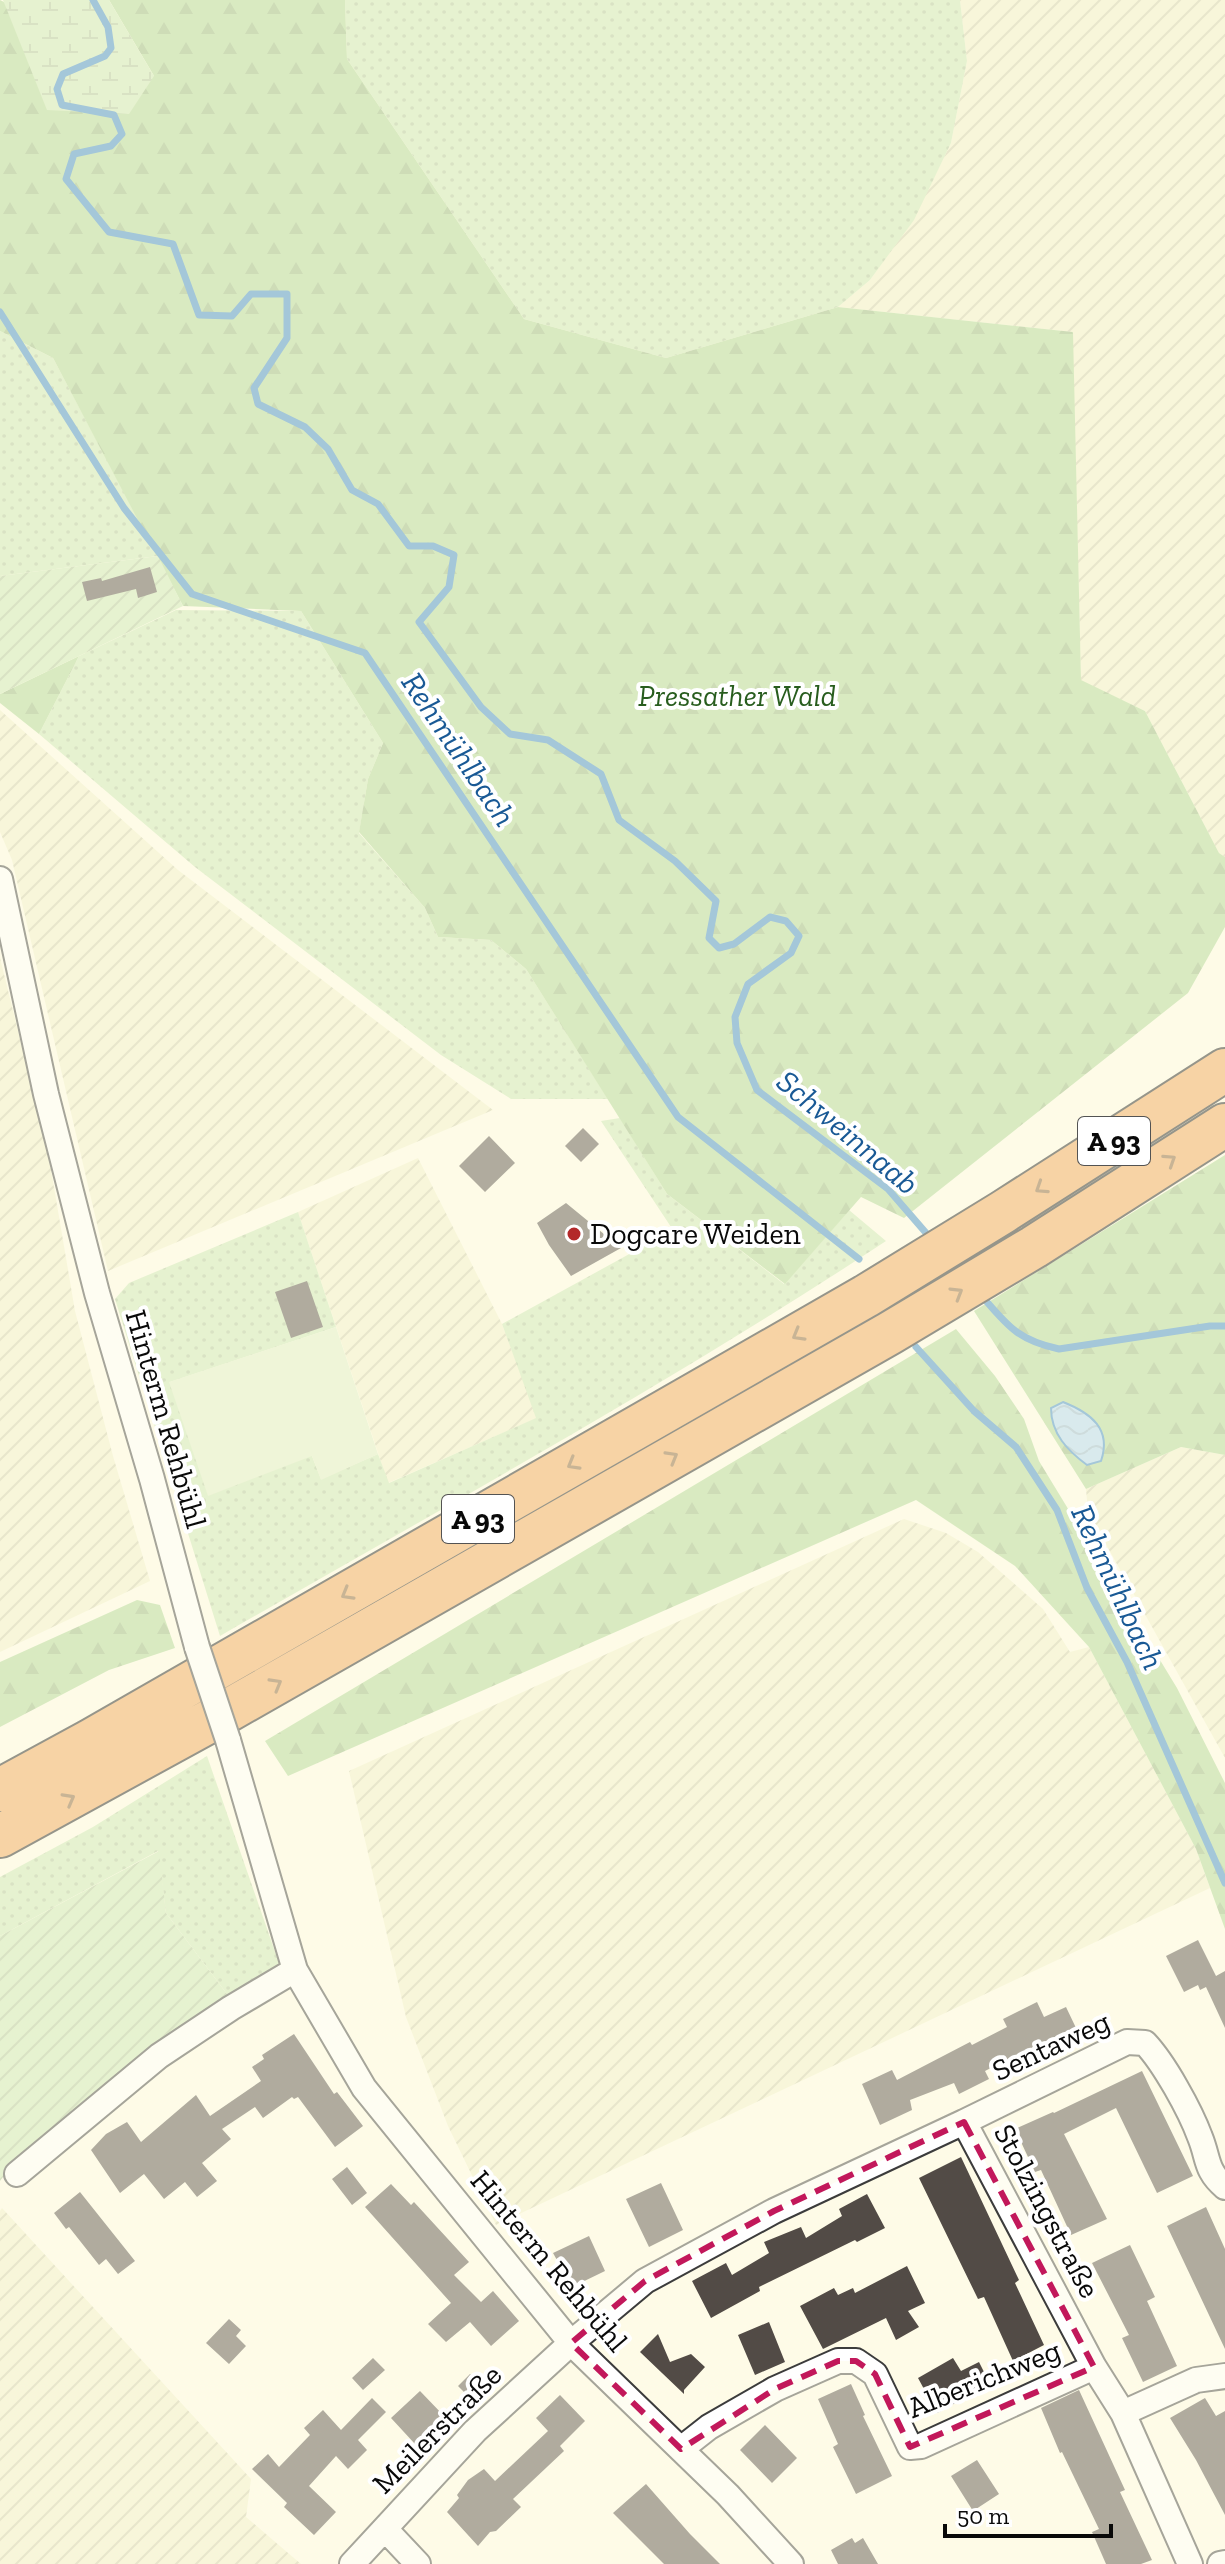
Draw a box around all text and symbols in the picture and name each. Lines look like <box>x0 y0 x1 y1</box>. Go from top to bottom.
water label: Rehmühlbach <box>394 665 524 833</box>
park label: Pressather Wald <box>638 678 836 714</box>
water label: Schweinnaab <box>769 1062 927 1202</box>
road number: A 93 <box>1078 1117 1150 1165</box>
one-way arrow <box>1162 1155 1176 1170</box>
one-way arrow <box>1036 1178 1050 1193</box>
place label: Dogcare Weiden <box>590 1216 801 1252</box>
marker: Dogcare Weiden <box>565 1225 583 1243</box>
one-way arrow <box>948 1287 963 1303</box>
street label: Hinterm Rehbühl <box>118 1306 214 1532</box>
one-way arrow <box>792 1325 807 1341</box>
one-way arrow <box>663 1451 678 1467</box>
one-way arrow <box>567 1454 581 1470</box>
road number: A 93 <box>442 1495 514 1543</box>
water label: Rehmühlbach <box>1063 1499 1173 1675</box>
one-way arrow <box>341 1584 356 1600</box>
one-way arrow <box>267 1678 282 1694</box>
one-way arrow <box>60 1793 75 1808</box>
street label: Sentaweg <box>987 2003 1115 2089</box>
street label: Stolzingstraße <box>986 2118 1108 2304</box>
street label: Hinterm Rehbühl <box>463 2163 635 2359</box>
street label: Alberichweg <box>902 2332 1066 2426</box>
street label: Meilerstraße <box>365 2357 509 2501</box>
scale bar <box>945 2488 1111 2538</box>
text: 50 m <box>957 2501 1010 2530</box>

